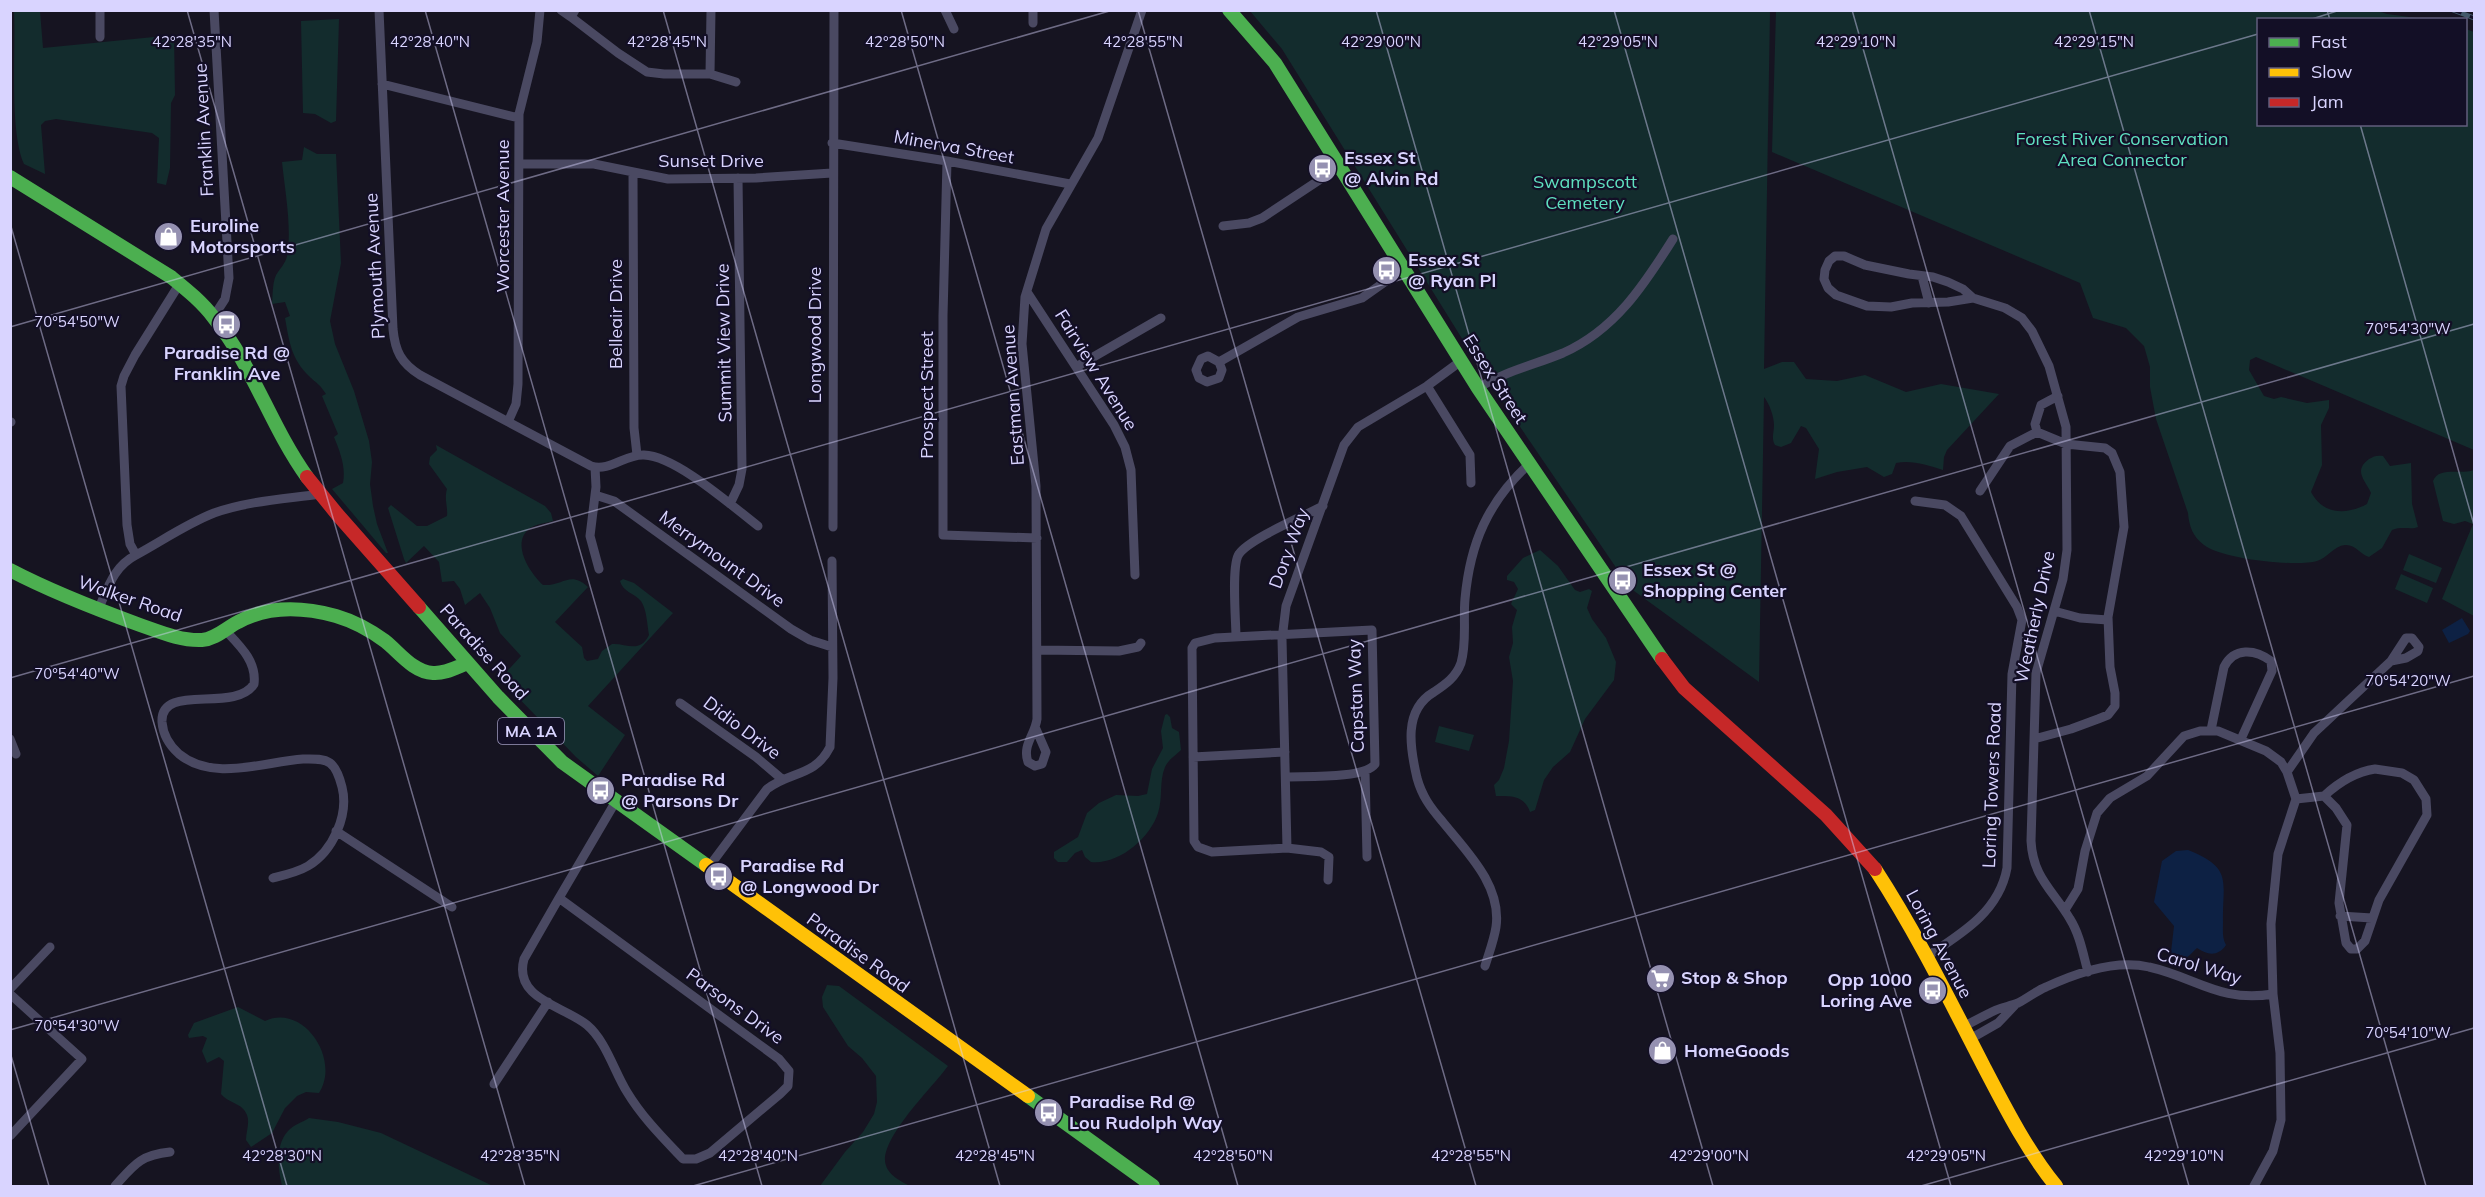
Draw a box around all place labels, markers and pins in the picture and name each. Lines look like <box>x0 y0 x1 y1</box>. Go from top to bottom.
place label: Essex St @ Alvin Rd <box>1344 146 1438 190</box>
bus stop icon: Essex St @ Alvin Rd <box>1307 152 1339 184</box>
place label: Euroline Motorsports <box>190 214 295 258</box>
shop icon: Euroline Motorsports <box>153 220 185 252</box>
place label: Essex St @ Ryan Pl <box>1408 248 1496 292</box>
bus stop icon: Essex St @ Ryan Pl <box>1371 254 1403 286</box>
bus stop icon: Paradise Rd @ Franklin Ave <box>211 308 243 340</box>
place label: Paradise Rd @ Franklin Ave <box>164 341 290 385</box>
place label: Essex St @ Shopping Center <box>1643 558 1787 602</box>
bus stop icon: Essex St @ Shopping Center <box>1606 564 1638 596</box>
place label: Paradise Rd @ Parsons Dr <box>621 768 739 812</box>
bus stop icon: Paradise Rd @ Parsons Dr <box>584 774 616 806</box>
place label: Paradise Rd @ Longwood Dr <box>740 854 880 898</box>
bus stop icon: Paradise Rd @ Longwood Dr <box>703 860 735 892</box>
supermarket icon: Stop & Shop <box>1644 962 1676 994</box>
place label: Stop & Shop <box>1681 966 1788 989</box>
place label: Opp 1000 Loring Ave <box>1820 968 1912 1012</box>
bus stop icon: Opp 1000 Loring Ave <box>1917 974 1949 1006</box>
shop icon: HomeGoods <box>1647 1035 1679 1067</box>
place label: HomeGoods <box>1684 1039 1789 1062</box>
place label: Paradise Rd @ Lou Rudolph Way <box>1069 1090 1222 1134</box>
bus stop icon: Paradise Rd @ Lou Rudolph Way <box>1032 1096 1064 1128</box>

